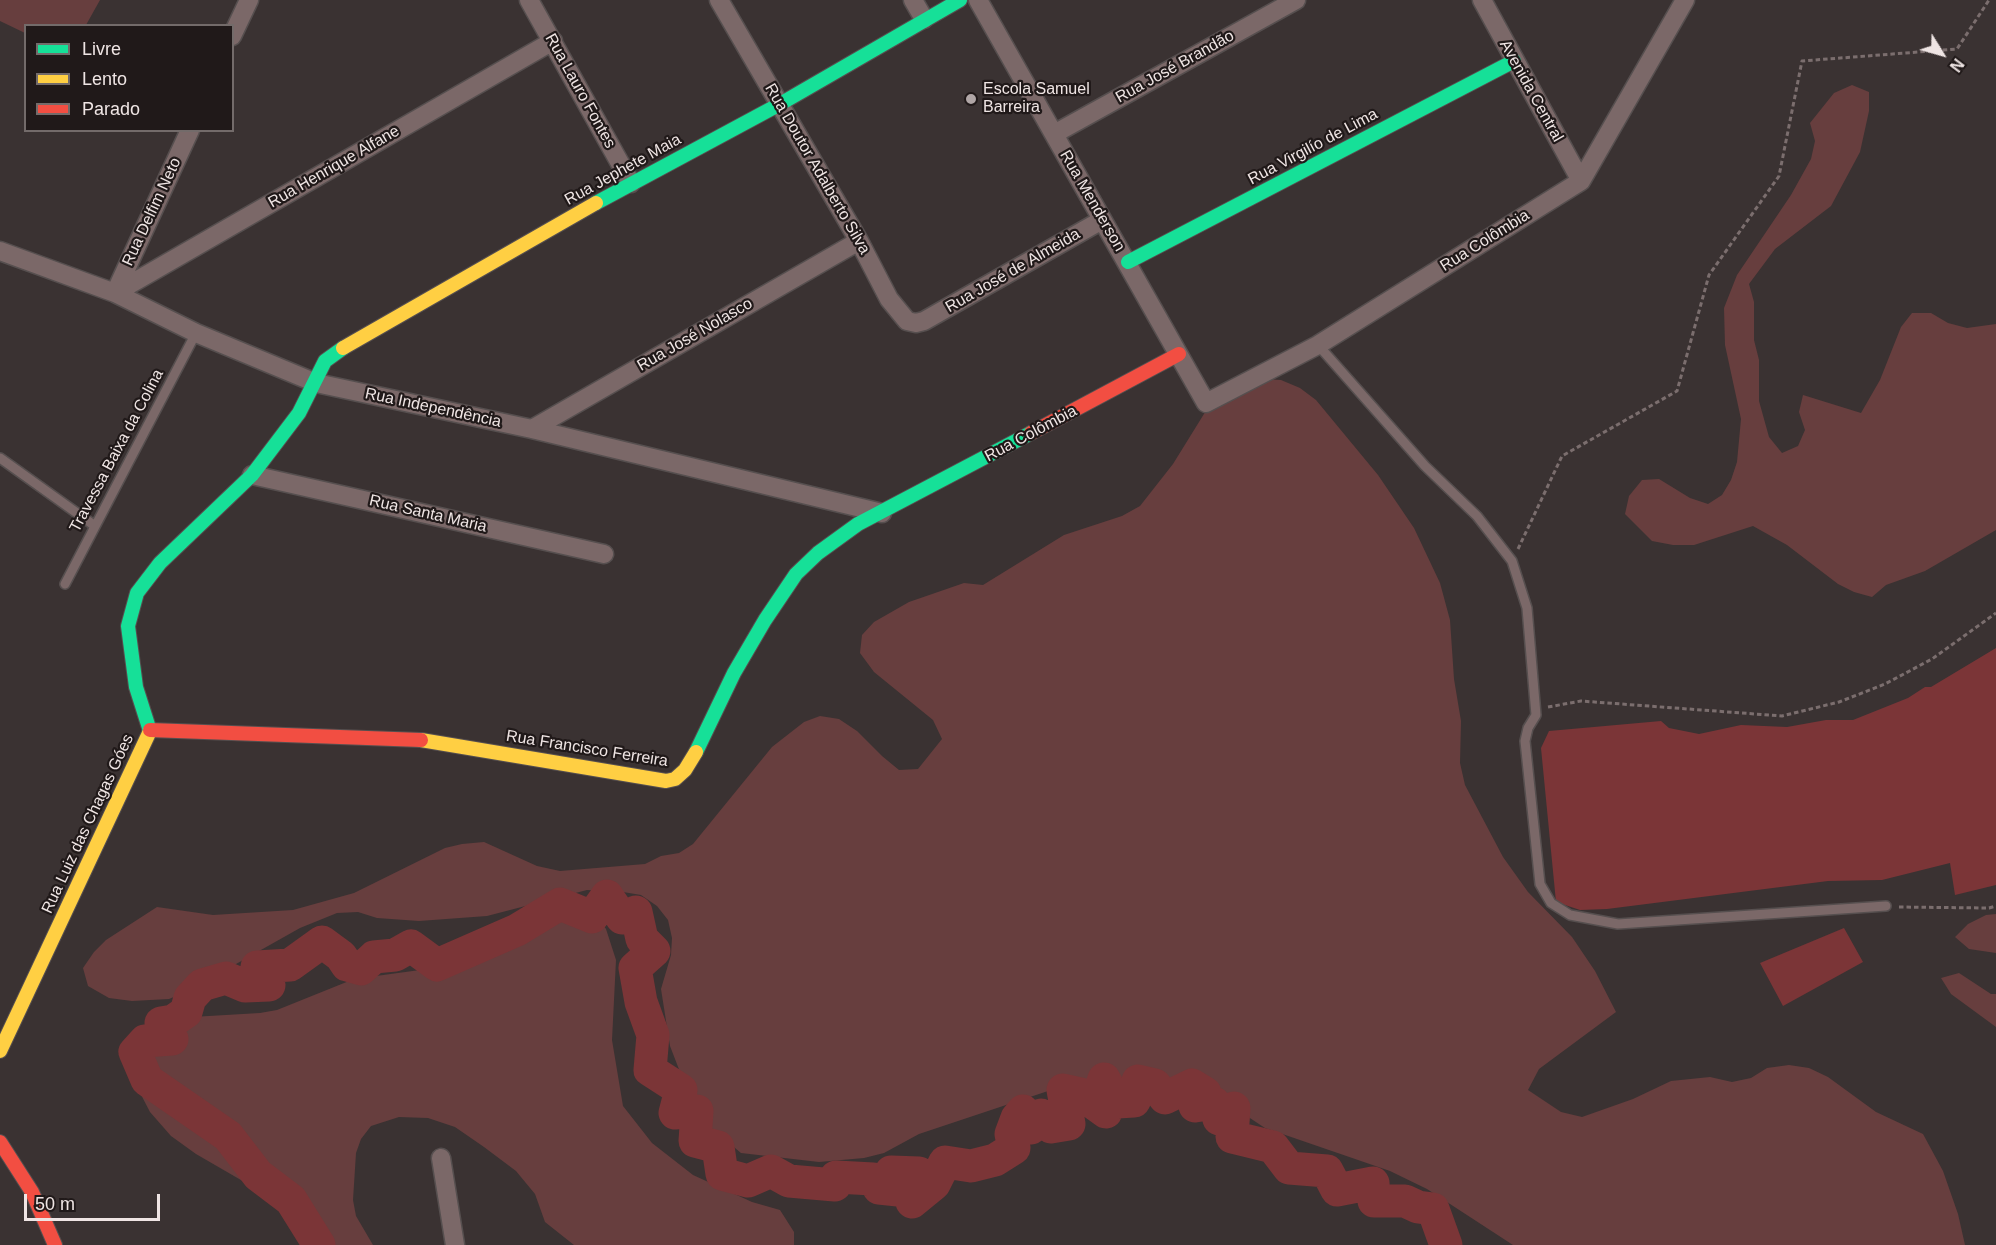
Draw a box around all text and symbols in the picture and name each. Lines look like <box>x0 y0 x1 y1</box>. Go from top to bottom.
legend <box>24 24 234 132</box>
north arrow <box>1912 24 1972 84</box>
street label: Rua José Brandão <box>1112 26 1238 108</box>
street label: Rua Lauro Fontes <box>541 30 619 152</box>
street label: Avenida Central <box>1495 37 1567 145</box>
text: Livre <box>82 39 121 59</box>
text: N <box>1947 55 1967 75</box>
text: Lento <box>82 69 127 89</box>
street label: Rua Doutor Adalberto Silva <box>760 80 874 258</box>
place label: Escola Samuel Barreira <box>983 80 1090 118</box>
marker: Escola Samuel Barreira <box>964 92 978 106</box>
text: Parado <box>82 99 140 119</box>
street label: Rua Virgilío de Lima <box>1245 105 1381 189</box>
street label: Rua Henrique Alfane <box>265 122 403 212</box>
street label: Rua Jephete Maia <box>562 130 684 210</box>
street label: Rua Menderson <box>1055 147 1129 255</box>
street label: Rua Delfim Neto <box>118 155 186 269</box>
street label: Rua Colômbia <box>1437 206 1533 276</box>
street label: Rua José de Almeida <box>942 225 1084 317</box>
street label: Rua José Nolasco <box>634 294 756 376</box>
street label: Travessa Baixa da Colina <box>66 366 168 536</box>
street label: Rua Independência <box>363 384 503 432</box>
street label: Rua Colômbia <box>982 402 1080 466</box>
street label: Rua Santa Maria <box>367 491 489 537</box>
street label: Rua Francisco Ferreira <box>505 727 669 771</box>
street label: Rua Luiz das Chagas Góes <box>38 731 138 917</box>
scale bar <box>27 1182 164 1220</box>
text: 50 m <box>35 1194 75 1214</box>

